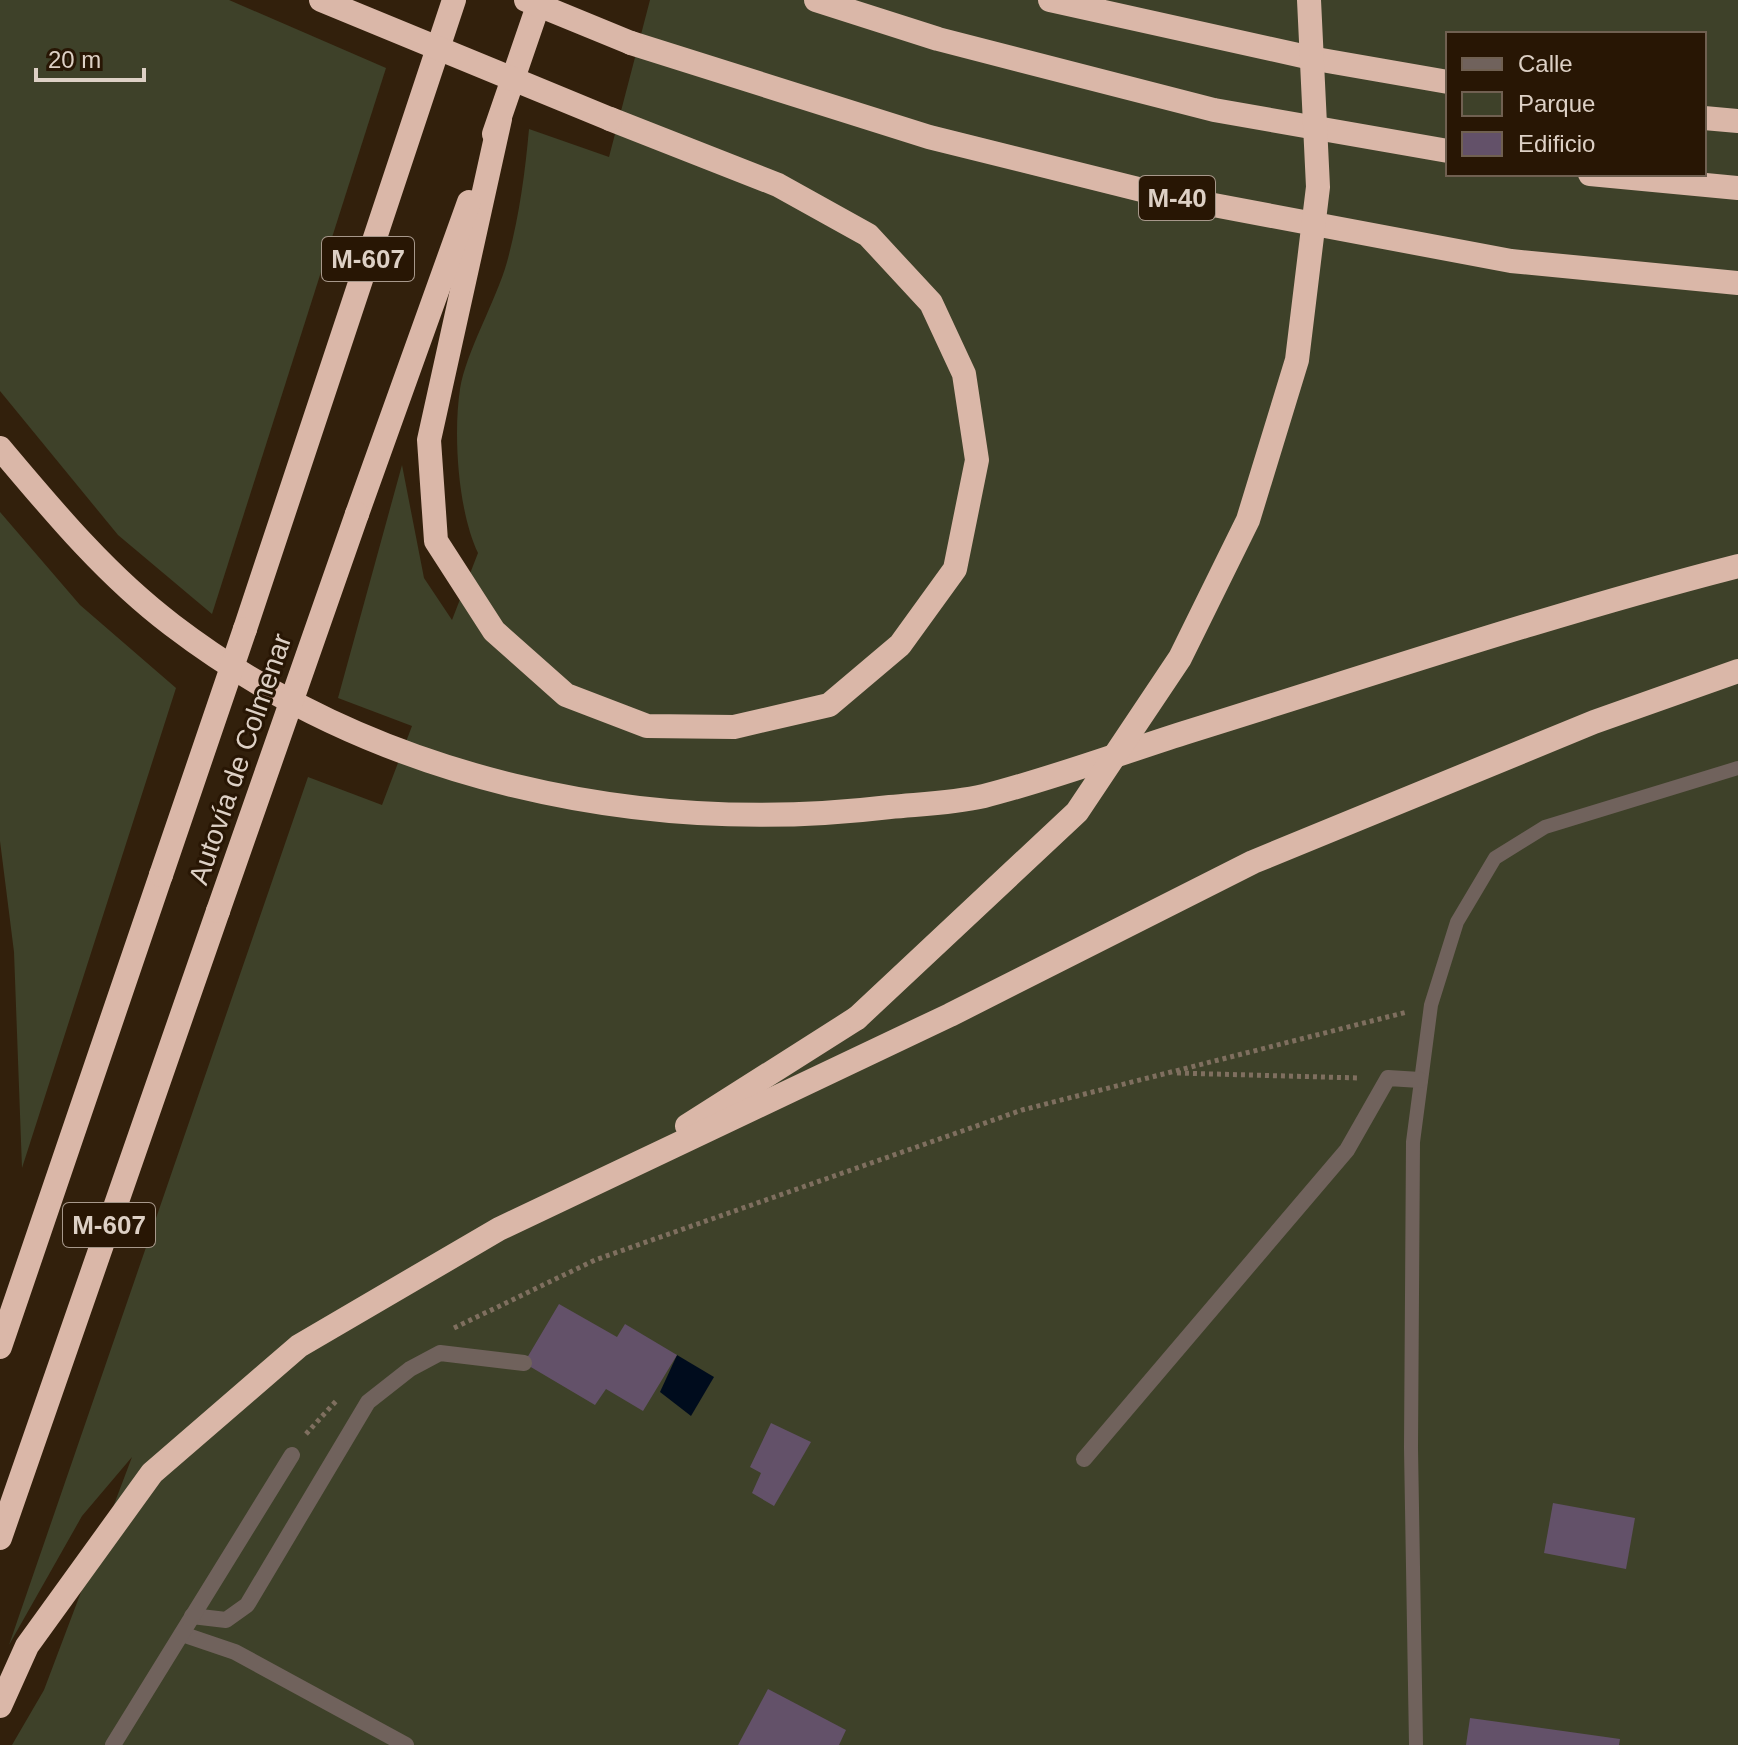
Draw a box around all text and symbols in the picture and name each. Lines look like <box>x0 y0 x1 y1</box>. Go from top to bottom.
scale bar <box>36 32 144 82</box>
legend <box>1446 32 1706 176</box>
text: 20 m <box>48 46 101 73</box>
text: Calle <box>1518 50 1573 77</box>
text: Parque <box>1518 90 1595 117</box>
text: Edificio <box>1518 130 1595 157</box>
road number: M-40 <box>1139 176 1215 220</box>
road number: M-607 <box>322 237 414 281</box>
street label: Autovía de Colmenar <box>183 630 297 888</box>
road number: M-607 <box>63 1203 155 1247</box>

